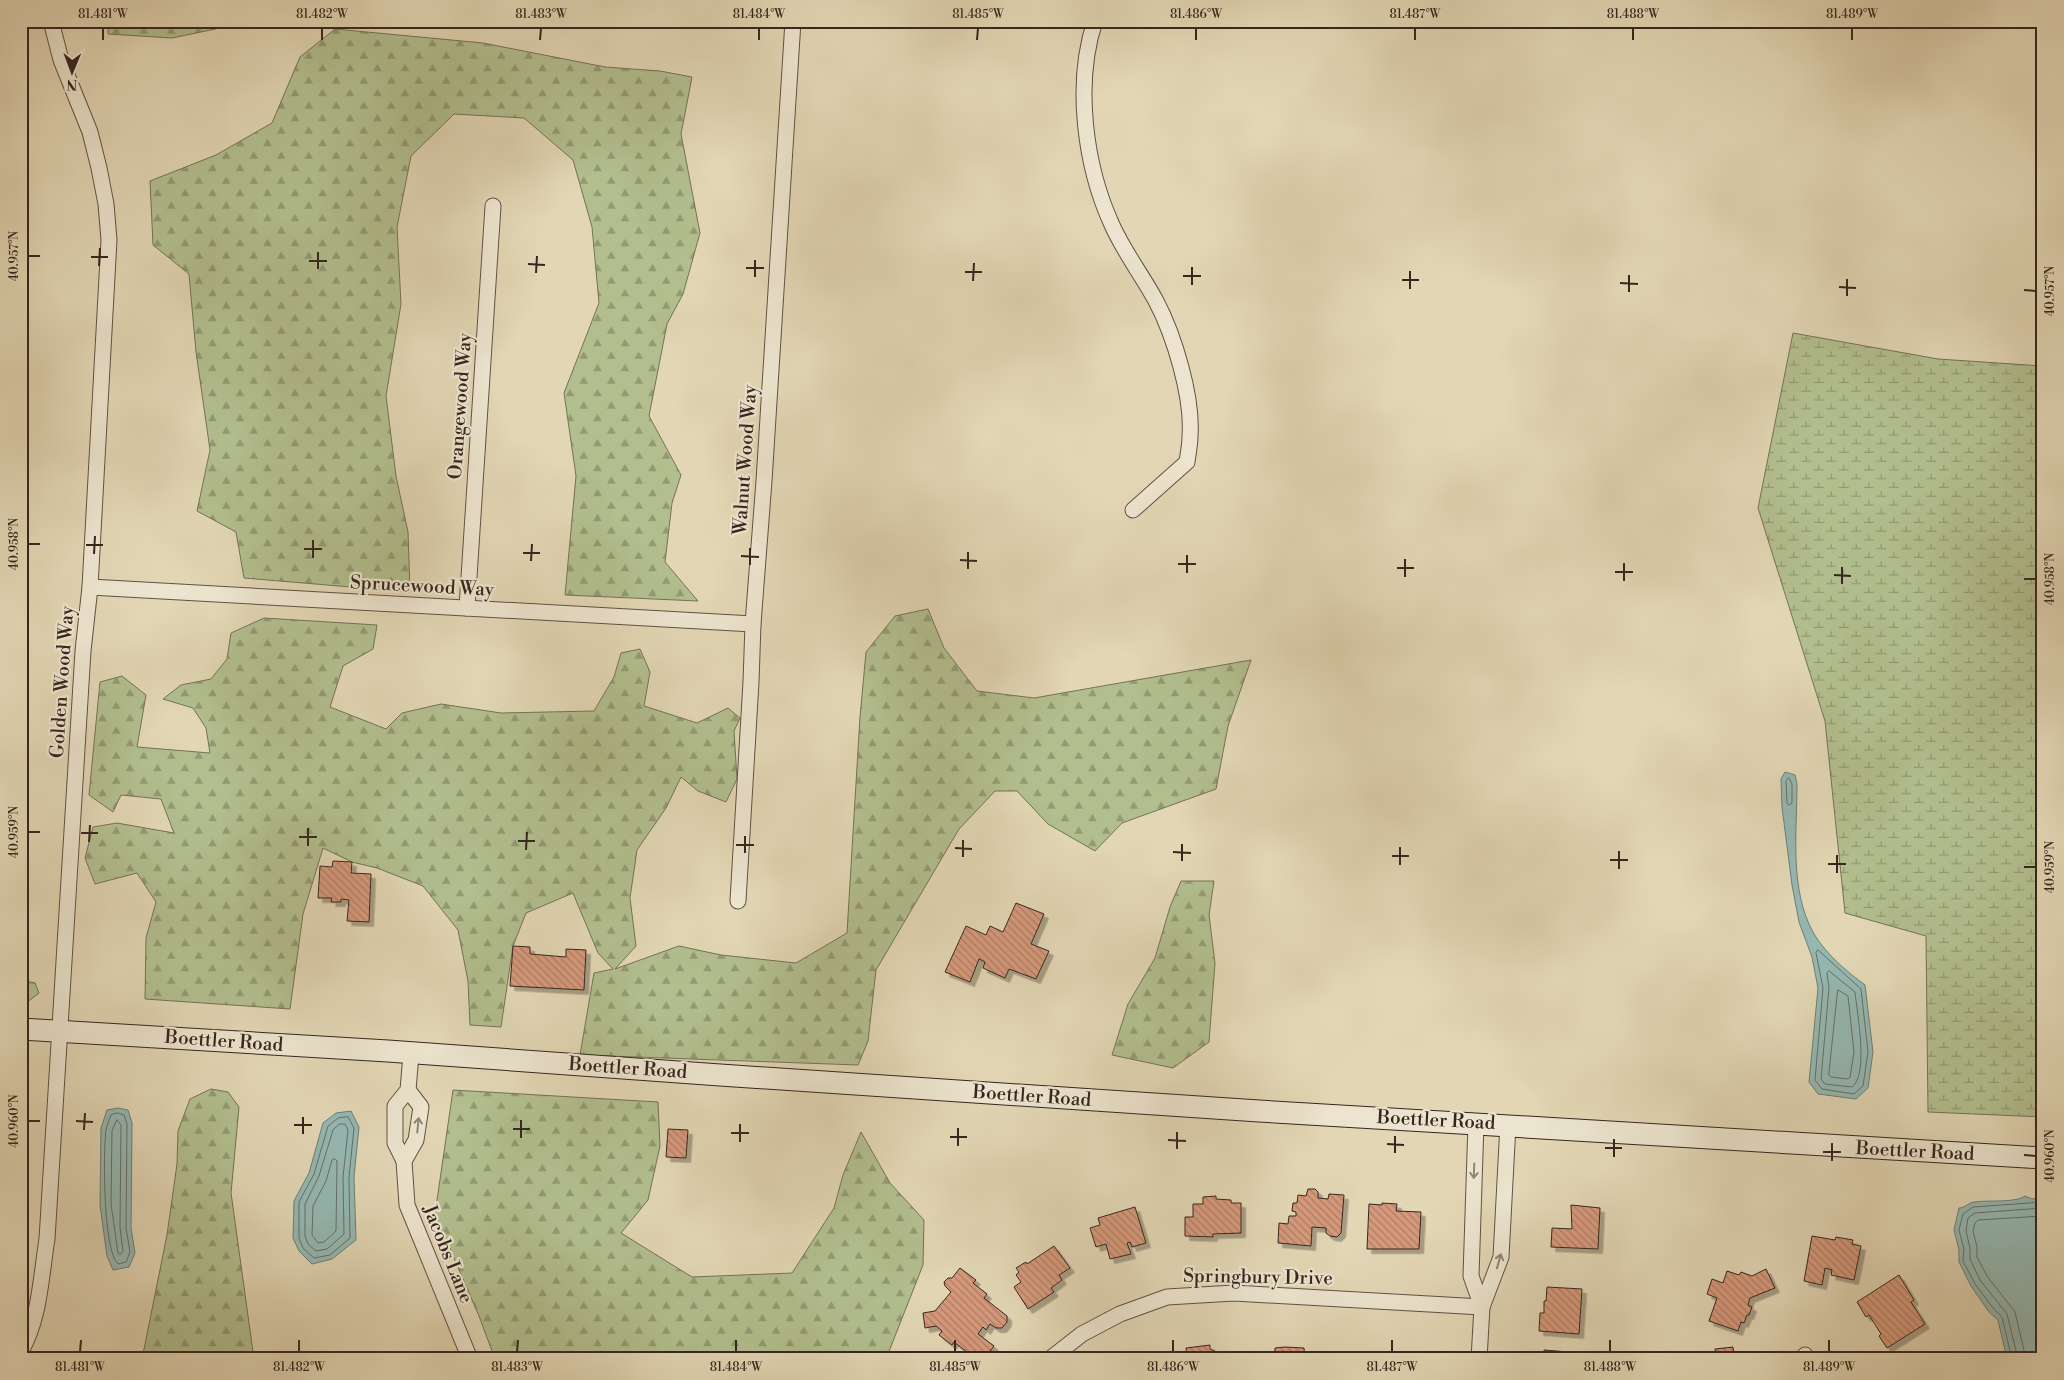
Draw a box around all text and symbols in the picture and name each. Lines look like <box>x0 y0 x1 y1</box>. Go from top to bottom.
text: 81.481°W <box>78 7 129 22</box>
text: 81.482°W <box>296 7 349 22</box>
text: 81.483°W <box>515 7 568 22</box>
text: 81.484°W <box>733 7 786 22</box>
text: 81.485°W <box>952 7 1005 22</box>
text: 81.486°W <box>1170 7 1223 22</box>
text: 81.487°W <box>1390 7 1442 22</box>
text: 81.488°W <box>1607 7 1660 22</box>
text: 81.489°W <box>1826 7 1879 22</box>
north arrow <box>48 48 98 98</box>
text: N <box>66 75 77 93</box>
text: 40.957°N <box>7 231 22 281</box>
text: 40.957°N <box>2043 266 2058 316</box>
street label: Orangewood Way <box>443 331 477 480</box>
street label: Walnut Wood Way <box>728 383 762 537</box>
text: 40.958°N <box>7 518 22 570</box>
text: 40.958°N <box>2043 553 2058 605</box>
street label: Sprucewood Way <box>349 570 495 602</box>
street label: Golden Wood Way <box>45 604 79 759</box>
text: 40.959°N <box>7 806 22 858</box>
text: 40.959°N <box>2043 841 2058 893</box>
street label: Boettler Road <box>163 1025 284 1057</box>
street label: Boettler Road <box>567 1052 688 1084</box>
street label: Boettler Road <box>971 1080 1092 1112</box>
text: 40.960°N <box>7 1094 22 1148</box>
street label: Boettler Road <box>1375 1105 1496 1135</box>
one-way arrow <box>413 1117 423 1133</box>
text: 40.960°N <box>2043 1129 2058 1183</box>
street label: Boettler Road <box>1854 1136 1975 1166</box>
one-way arrow <box>1470 1163 1479 1179</box>
street label: Jacobs Lane <box>417 1200 479 1307</box>
one-way arrow <box>1494 1253 1504 1269</box>
street label: Springbury Drive <box>1183 1264 1333 1290</box>
text: 81.481°W <box>55 1360 106 1375</box>
text: 81.482°W <box>273 1360 326 1375</box>
text: 81.483°W <box>491 1360 544 1375</box>
text: 81.484°W <box>710 1360 763 1375</box>
text: 81.485°W <box>929 1360 982 1375</box>
text: 81.486°W <box>1147 1360 1200 1375</box>
text: 81.487°W <box>1367 1360 1419 1375</box>
text: 81.488°W <box>1584 1360 1637 1375</box>
text: 81.489°W <box>1803 1360 1856 1375</box>

